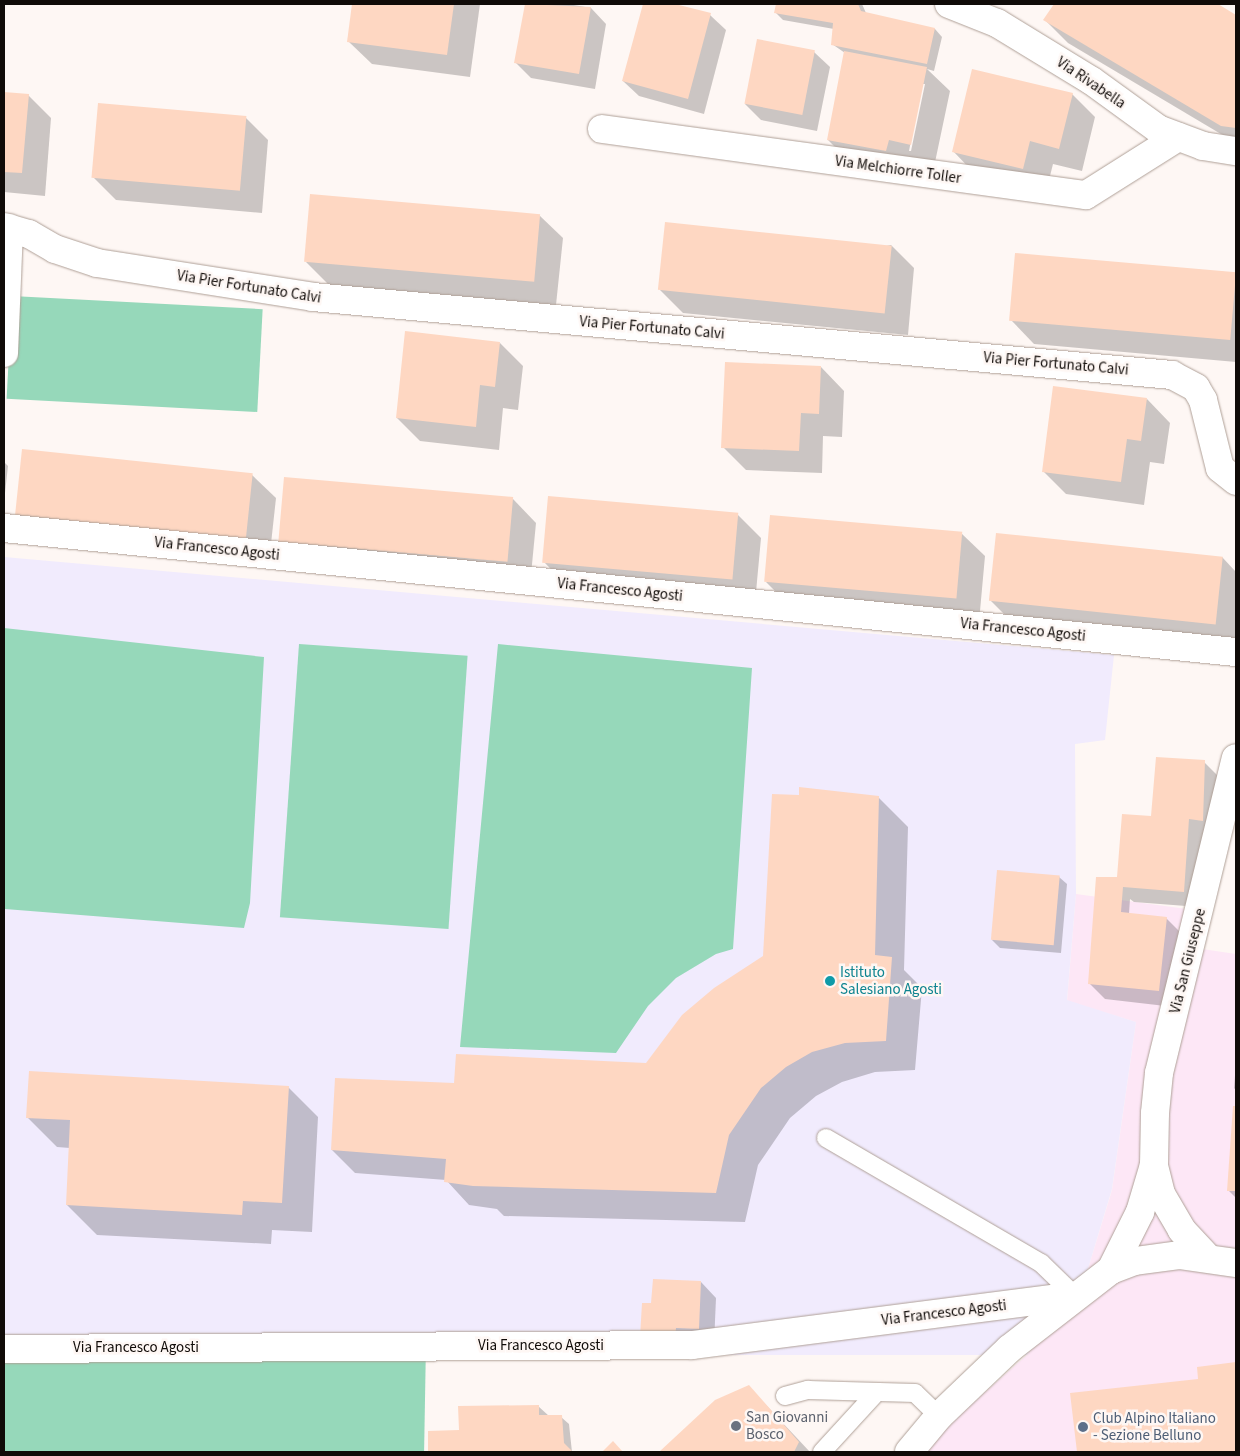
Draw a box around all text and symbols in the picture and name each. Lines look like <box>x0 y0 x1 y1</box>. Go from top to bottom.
street label: Via Rivabella <box>1053 53 1129 113</box>
street label: Via Melchiorre Toller <box>834 152 962 188</box>
street label: Via Pier Fortunato Calvi <box>176 267 322 307</box>
street label: Via Pier Fortunato Calvi <box>579 313 725 343</box>
street label: Via Pier Fortunato Calvi <box>983 349 1129 379</box>
street label: Via Francesco Agosti <box>153 533 281 565</box>
street label: Via Francesco Agosti <box>556 574 684 606</box>
street label: Via Francesco Agosti <box>959 614 1087 646</box>
street label: Via San Giuseppe <box>1166 907 1210 1015</box>
place label: Istituto Salesiano Agosti <box>840 963 942 998</box>
marker: Istituto Salesiano Agosti <box>824 975 836 987</box>
street label: Via Francesco Agosti <box>880 1296 1008 1330</box>
street label: Via Francesco Agosti <box>478 1337 604 1355</box>
street label: Via Francesco Agosti <box>73 1339 199 1357</box>
place label: San Giovanni Bosco <box>746 1408 828 1443</box>
place label: Club Alpino Italiano - Sezione Belluno <box>1093 1409 1216 1444</box>
marker: San Giovanni Bosco <box>730 1420 742 1432</box>
marker: Club Alpino Italiano - Sezione Belluno <box>1077 1421 1089 1433</box>

